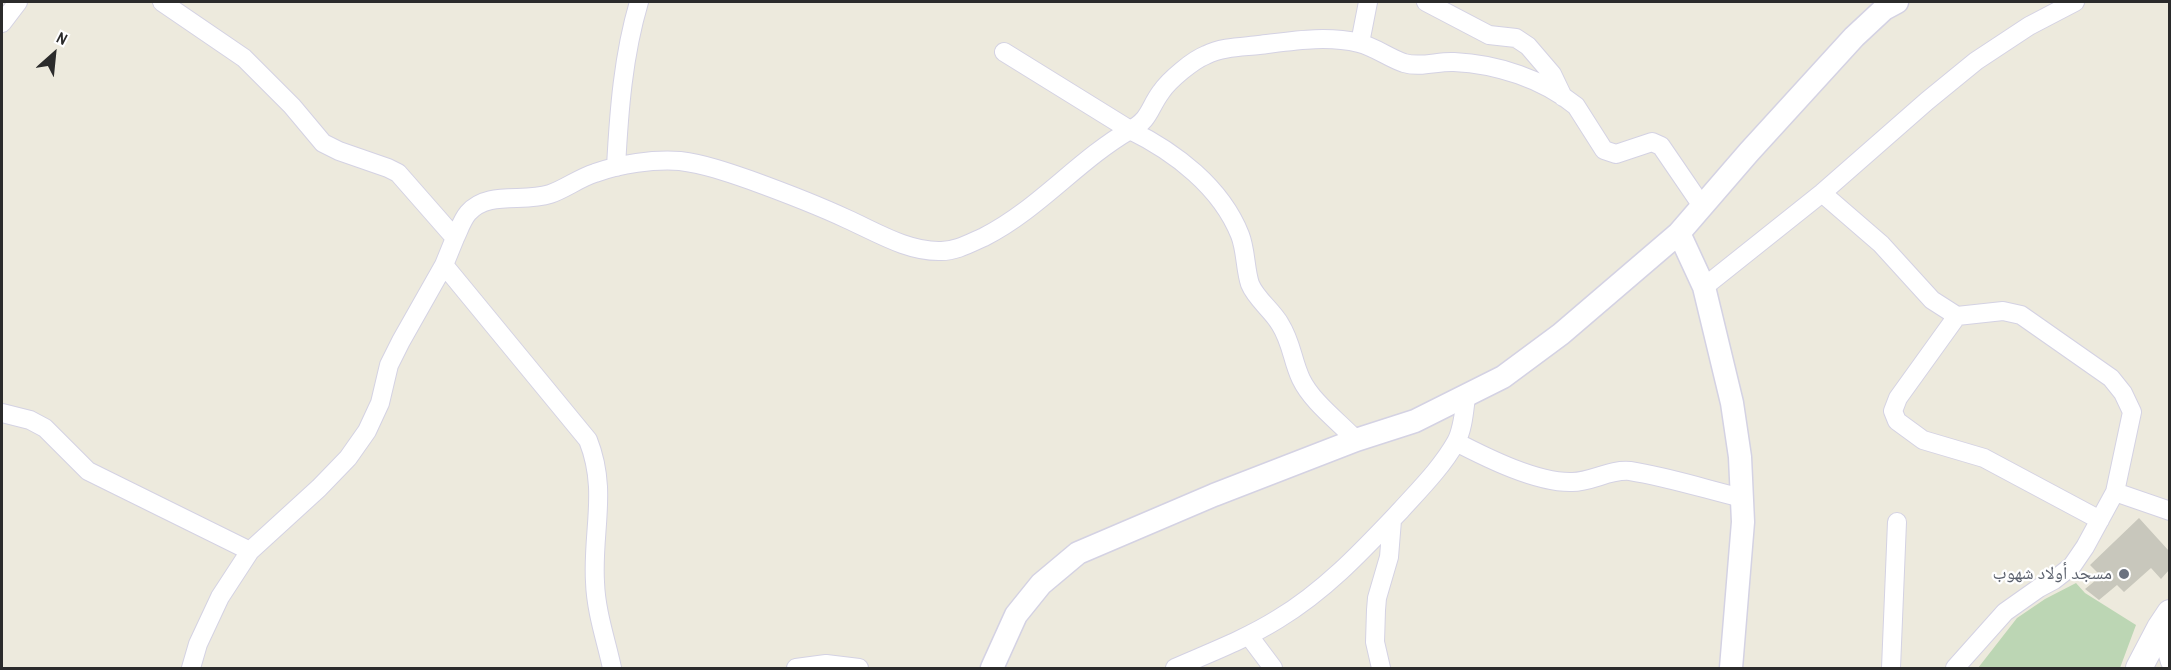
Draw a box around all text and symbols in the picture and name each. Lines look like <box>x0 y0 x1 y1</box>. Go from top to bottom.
north arrow <box>24 24 84 84</box>
text: N <box>53 26 71 50</box>
place label: مسجد أولاد شهوب <box>1993 563 2112 585</box>
marker: مسجد أولاد شهوب <box>2117 567 2131 581</box>

